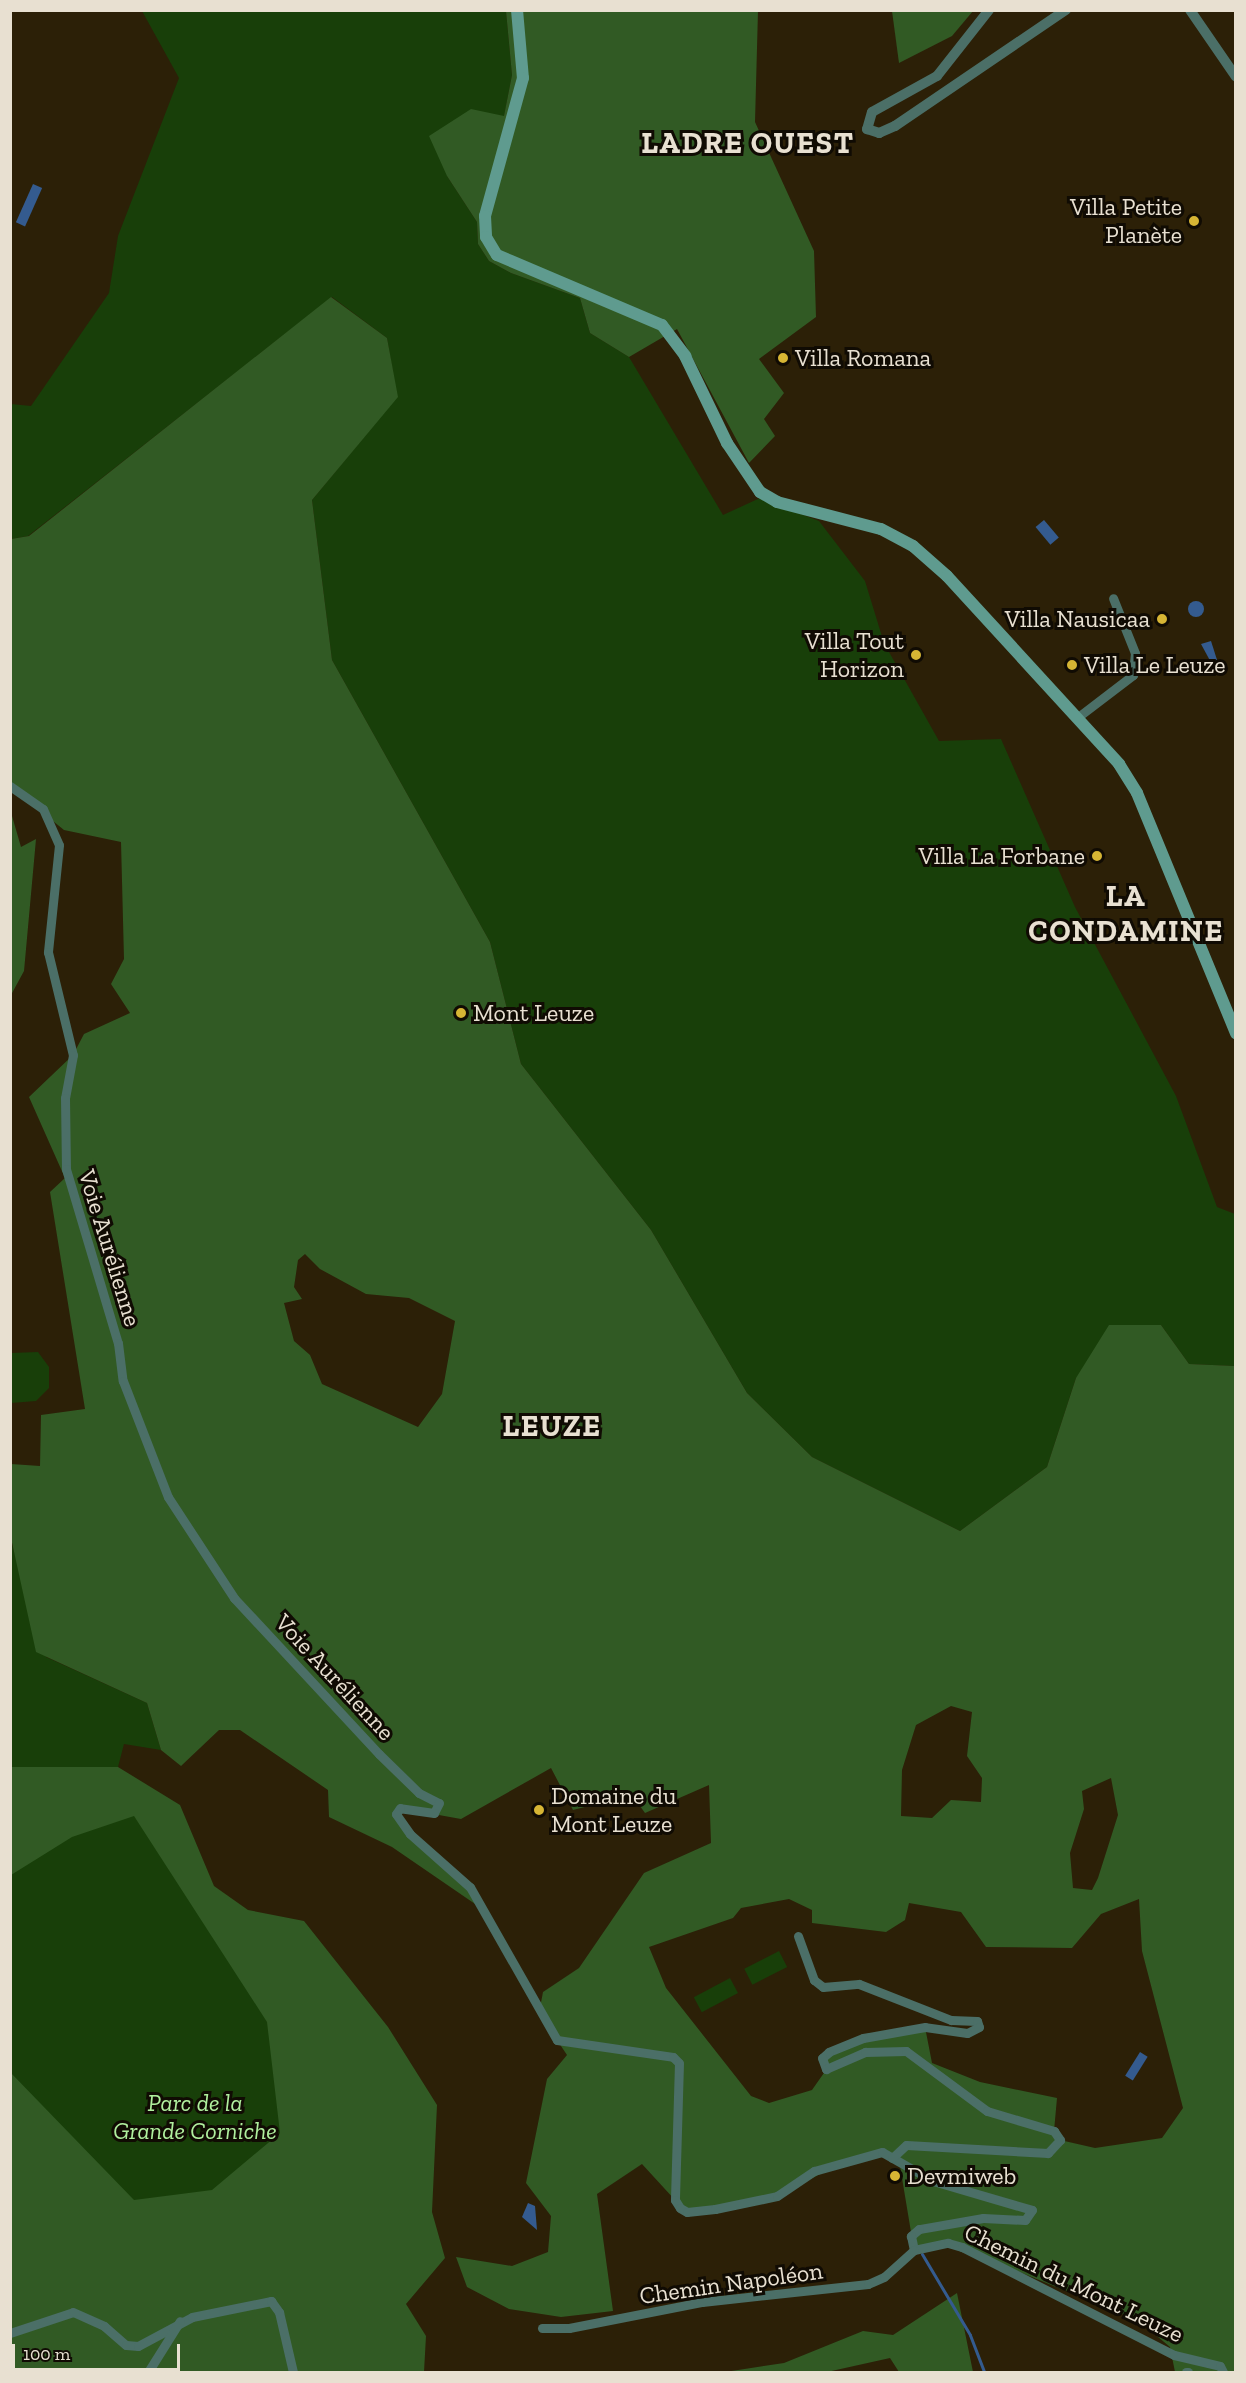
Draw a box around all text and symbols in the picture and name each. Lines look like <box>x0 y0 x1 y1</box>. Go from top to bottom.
district label: LADRE OUEST <box>641 125 855 161</box>
place label: Villa Petite Planète <box>1070 193 1182 249</box>
marker: Villa Petite Planète <box>1187 214 1201 228</box>
place label: Villa Romana <box>795 344 931 372</box>
marker: Villa Romana <box>776 351 790 365</box>
place label: Villa Nausicaa <box>1005 605 1150 633</box>
marker: Villa Nausicaa <box>1155 612 1169 626</box>
place label: Villa Tout Horizon <box>804 627 904 683</box>
marker: Villa Tout Horizon <box>909 648 923 662</box>
place label: Villa Le Leuze <box>1084 651 1226 679</box>
marker: Villa Le Leuze <box>1065 658 1079 672</box>
place label: Villa La Forbane <box>919 842 1085 870</box>
marker: Villa La Forbane <box>1090 849 1104 863</box>
district label: LA CONDAMINE <box>1028 878 1224 948</box>
place label: Mont Leuze <box>473 999 594 1027</box>
marker: Mont Leuze <box>454 1006 468 1020</box>
street label: Voie Aurélienne <box>72 1166 148 1330</box>
district label: LEUZE <box>502 1408 602 1444</box>
street label: Voie Aurélienne <box>269 1608 401 1746</box>
place label: Domaine du Mont Leuze <box>551 1782 676 1838</box>
marker: Domaine du Mont Leuze <box>532 1803 546 1817</box>
park label: Parc de la Grande Corniche <box>113 2089 277 2145</box>
place label: Devmiweb <box>907 2162 1016 2190</box>
marker: Devmiweb <box>888 2169 902 2183</box>
street label: Chemin du Mont Leuze <box>960 2217 1188 2349</box>
street label: Chemin Napoléon <box>637 2256 825 2310</box>
scale bar <box>15 2332 183 2370</box>
text: 100 m <box>23 2343 70 2365</box>

